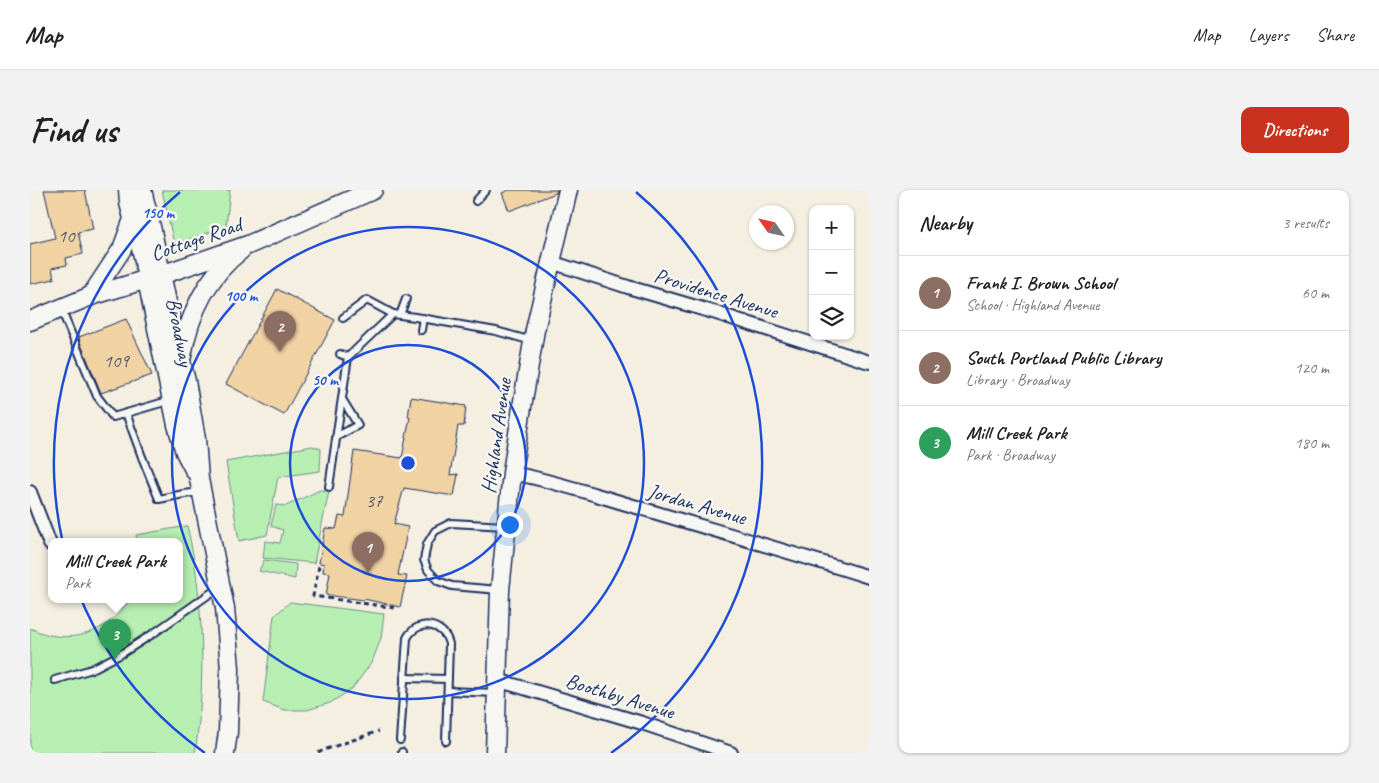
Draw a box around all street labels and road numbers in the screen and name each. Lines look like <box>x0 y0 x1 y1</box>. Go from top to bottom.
street label: Cottage Road <box>147 210 248 267</box>
street label: Providence Avenue <box>651 262 783 325</box>
street label: Broadway <box>161 296 200 370</box>
street label: Highland Avenue <box>475 376 517 495</box>
street label: Jordan Avenue <box>644 477 750 531</box>
street label: Boothby Avenue <box>563 667 678 725</box>

